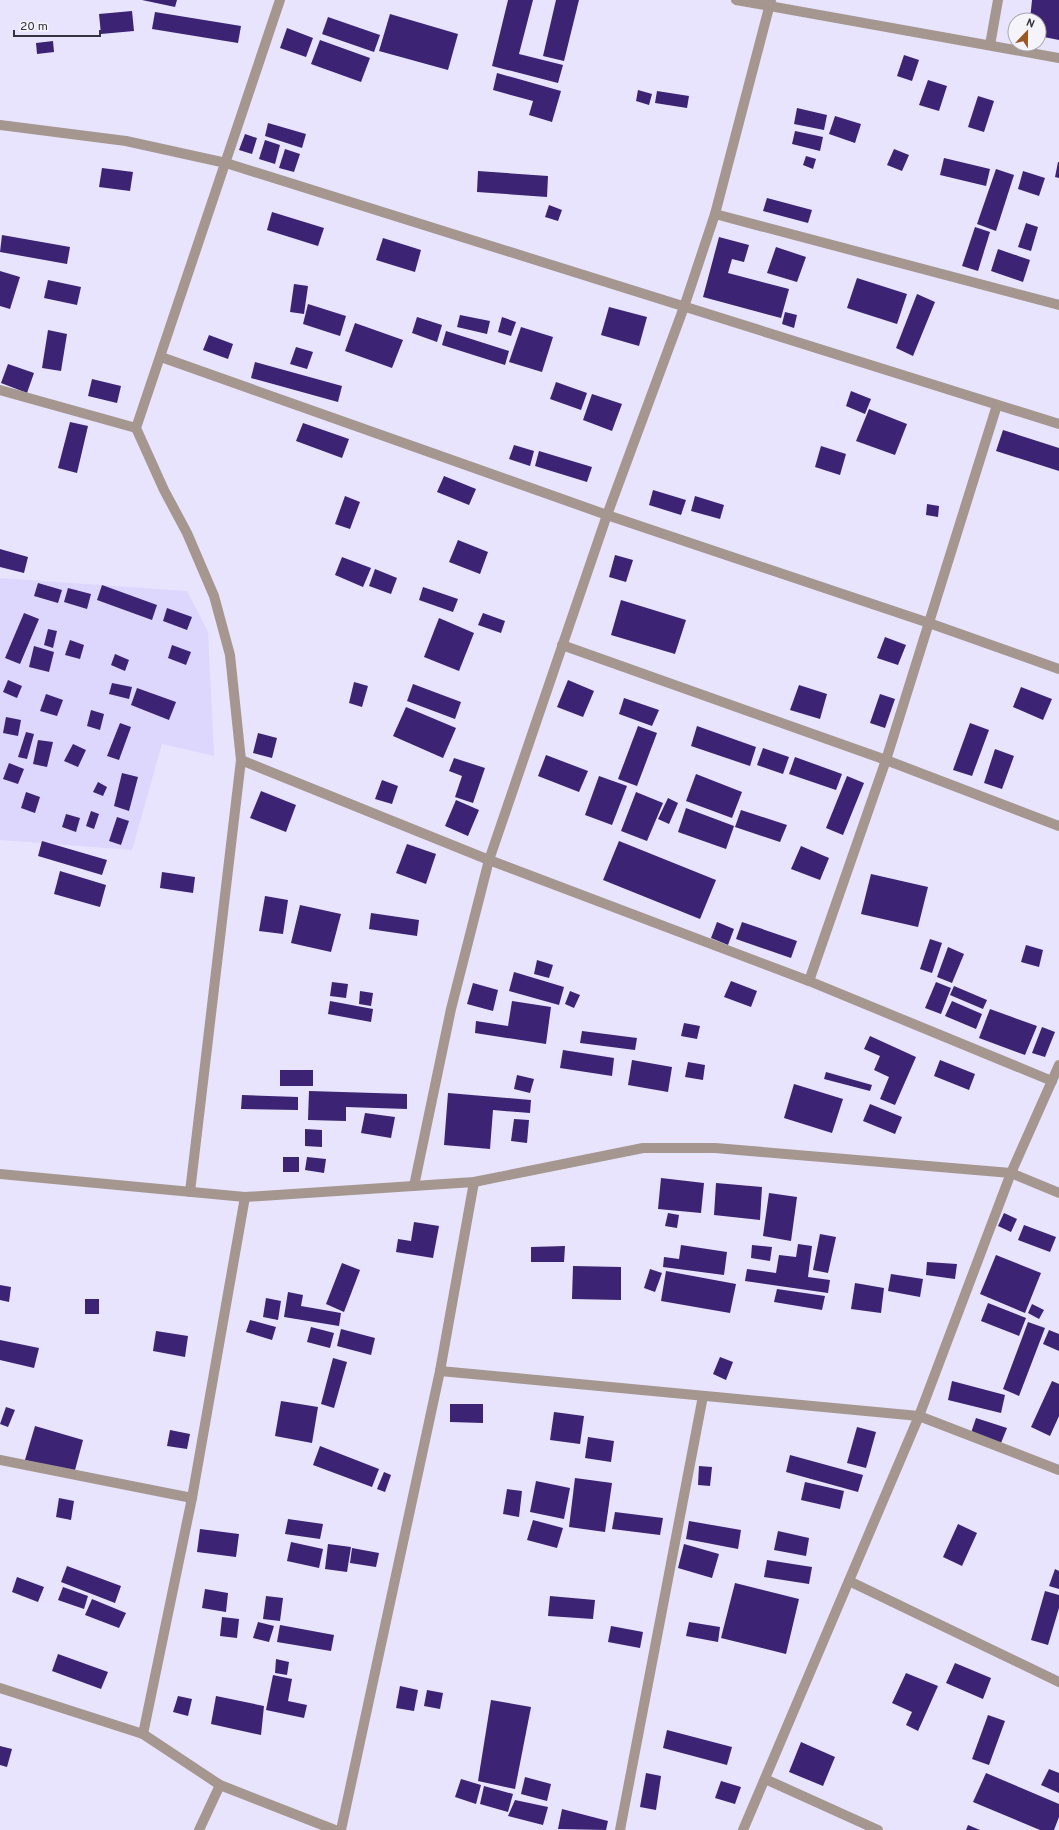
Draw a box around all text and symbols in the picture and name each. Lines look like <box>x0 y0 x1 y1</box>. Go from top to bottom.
scale bar <box>14 12 100 38</box>
north arrow <box>1007 12 1047 52</box>
text: N <box>1024 16 1037 32</box>
text: 20 m <box>20 19 48 35</box>

